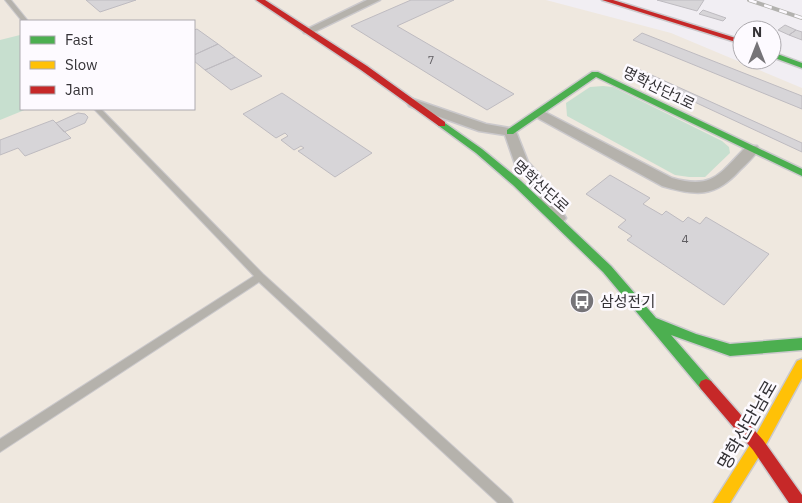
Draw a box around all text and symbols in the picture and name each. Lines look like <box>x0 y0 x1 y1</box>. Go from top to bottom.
legend <box>20 20 195 110</box>
north arrow <box>732 20 782 70</box>
text: N <box>752 23 762 41</box>
text: Fast <box>65 30 93 49</box>
house number: 7 <box>428 53 434 67</box>
text: Slow <box>65 55 98 74</box>
street label: 명학산단1로 <box>620 62 698 114</box>
text: Jam <box>65 80 94 99</box>
street label: 명학산단로 <box>509 156 573 216</box>
house number: 4 <box>681 231 689 246</box>
bus stop icon: 삼성전기 <box>569 288 595 314</box>
place label: 삼성전기 <box>600 292 655 311</box>
street label: 명학산단남로 <box>712 376 782 474</box>

